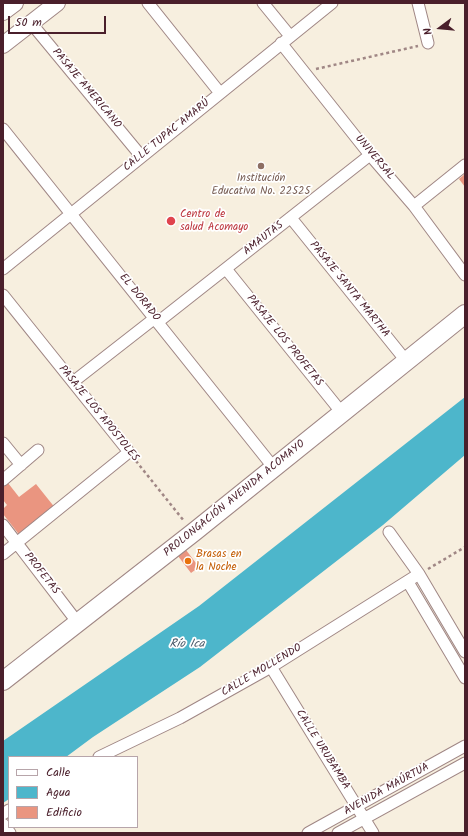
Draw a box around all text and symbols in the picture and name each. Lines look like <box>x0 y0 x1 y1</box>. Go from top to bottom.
scale bar <box>10 8 108 34</box>
north arrow <box>420 8 460 48</box>
text: 50 m <box>15 13 42 32</box>
text: N <box>419 25 438 37</box>
street label: PASAJE AMERICANO <box>49 46 123 132</box>
street label: CALLE TUPAC AMARÚ <box>121 97 213 175</box>
street label: UNIVERSAL <box>351 133 397 183</box>
marker: Institución Educativa No. 22525 <box>256 161 266 171</box>
place label: Institución Educativa No. 22525 <box>212 172 310 198</box>
place label: Centro de salud Acomayo <box>180 208 248 234</box>
marker: Centro de salud Acomayo <box>165 215 177 227</box>
street label: AMAUTAS <box>241 219 287 259</box>
street label: PASAJE SANTA MARTHA <box>306 239 392 341</box>
street label: EL DORADO <box>116 271 162 325</box>
street label: PASAJE LOS PROFETAS <box>243 293 325 389</box>
street label: PASAJE LOS APOSTOLES <box>55 363 141 465</box>
street label: PROLONGACIÓN AVENIDA ACOMAYO <box>162 438 308 560</box>
place label: Brasas en la Noche <box>196 548 242 574</box>
street label: PROFETAS <box>20 550 62 598</box>
marker: Brasas en la Noche <box>183 556 193 566</box>
water label: Río Ica <box>170 638 204 652</box>
street label: CALLE MOLLENDO <box>219 642 305 700</box>
street label: CALLE URUBAMBA <box>292 708 352 792</box>
legend <box>8 756 138 828</box>
street label: AVENIDA MAÚRTUA <box>342 761 432 819</box>
text: Calle <box>46 763 70 782</box>
text: Agua <box>46 783 70 802</box>
text: Edificio <box>46 803 82 822</box>

